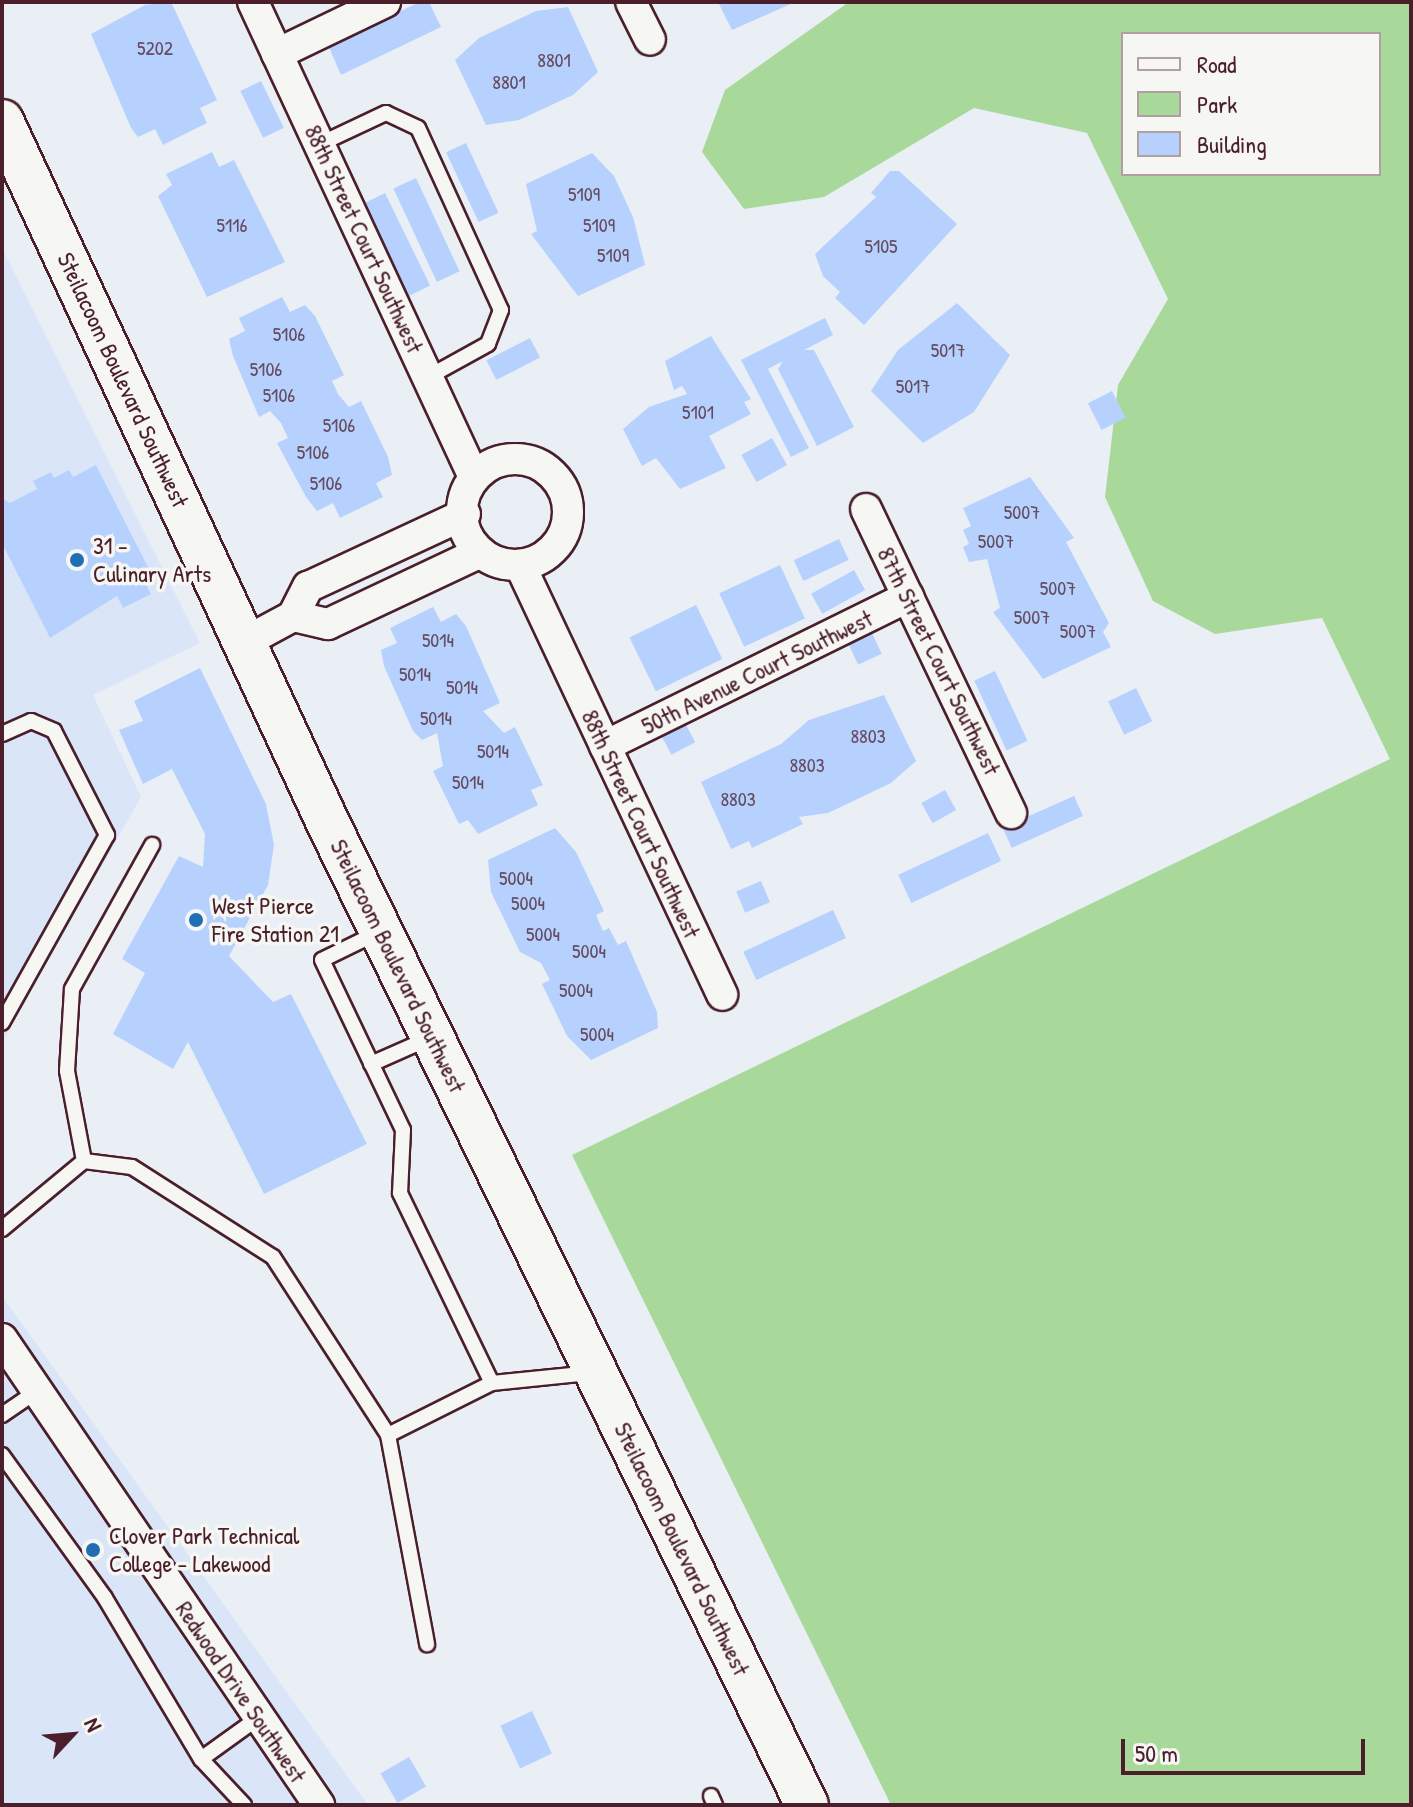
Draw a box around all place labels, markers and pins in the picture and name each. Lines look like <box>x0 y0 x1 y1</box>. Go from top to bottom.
place label: 31 - Culinary Arts <box>93 532 211 588</box>
marker: 31 - Culinary Arts <box>68 551 86 569</box>
place label: West Pierce Fire Station 21 <box>212 892 339 948</box>
marker: West Pierce Fire Station 21 <box>187 911 205 929</box>
place label: Clover Park Technical College - Lakewood <box>109 1522 299 1578</box>
marker: Clover Park Technical College - Lakewood <box>84 1541 102 1559</box>

